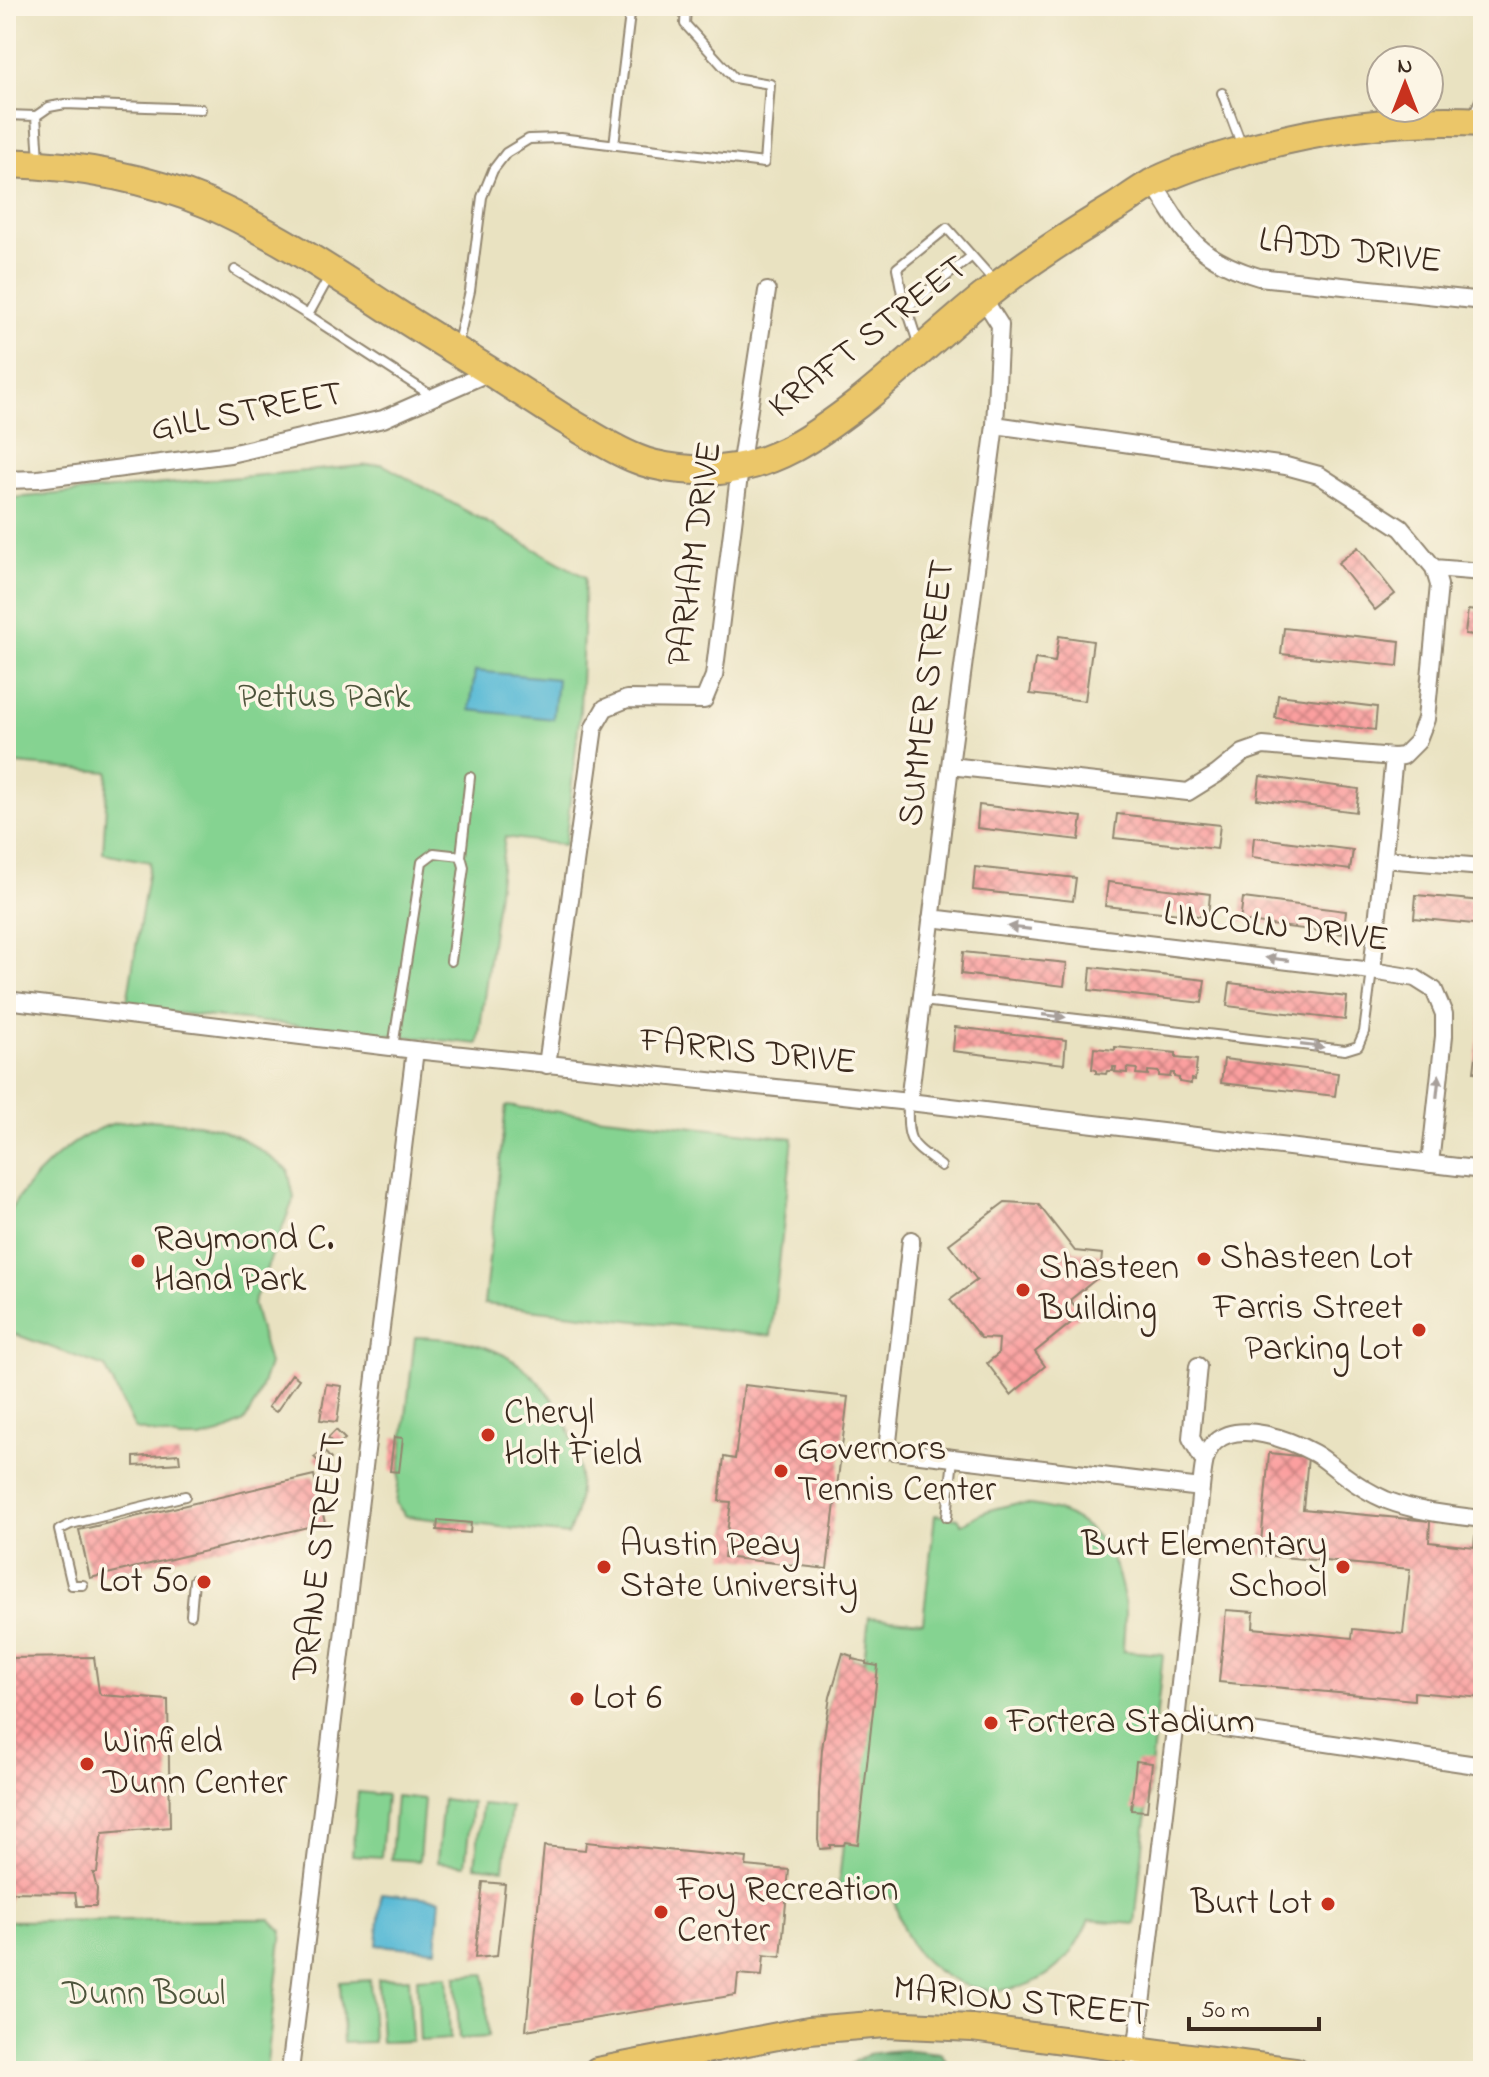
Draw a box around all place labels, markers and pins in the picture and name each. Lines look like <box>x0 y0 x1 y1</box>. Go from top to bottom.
place label: Raymond C. Hand Park <box>154 1214 334 1308</box>
place label: Shasteen Lot <box>1220 1233 1413 1286</box>
place label: Shasteen Building <box>1038 1243 1179 1337</box>
marker: Shasteen Lot <box>1195 1250 1213 1268</box>
marker: Raymond C. Hand Park <box>129 1252 147 1270</box>
marker: Shasteen Building <box>1014 1281 1032 1299</box>
place label: Farris Street Parking Lot <box>1212 1283 1403 1377</box>
marker: Farris Street Parking Lot <box>1410 1321 1428 1339</box>
place label: Cheryl Holt Field <box>504 1388 642 1482</box>
place label: Governors Tennis Center <box>797 1424 997 1518</box>
marker: Cheryl Holt Field <box>479 1426 497 1444</box>
marker: Governors Tennis Center <box>772 1462 790 1480</box>
place label: Austin Peay State University <box>620 1520 858 1614</box>
place label: Burt Elementary School <box>1081 1520 1327 1614</box>
place label: Lot 50 <box>99 1556 188 1609</box>
marker: Austin Peay State University <box>595 1558 613 1576</box>
marker: Burt Elementary School <box>1334 1558 1352 1576</box>
marker: Lot 50 <box>195 1573 213 1591</box>
place label: Lot 6 <box>593 1673 662 1726</box>
marker: Lot 6 <box>568 1690 586 1708</box>
place label: Fortera Stadium <box>1006 1697 1255 1750</box>
marker: Fortera Stadium <box>982 1714 1000 1732</box>
place label: Winfield Dunn Center <box>102 1717 288 1811</box>
marker: Winfield Dunn Center <box>78 1755 96 1773</box>
place label: Foy Recreation Center <box>676 1865 899 1959</box>
place label: Burt Lot <box>1190 1878 1312 1931</box>
marker: Burt Lot <box>1319 1895 1337 1913</box>
marker: Foy Recreation Center <box>652 1903 670 1921</box>

